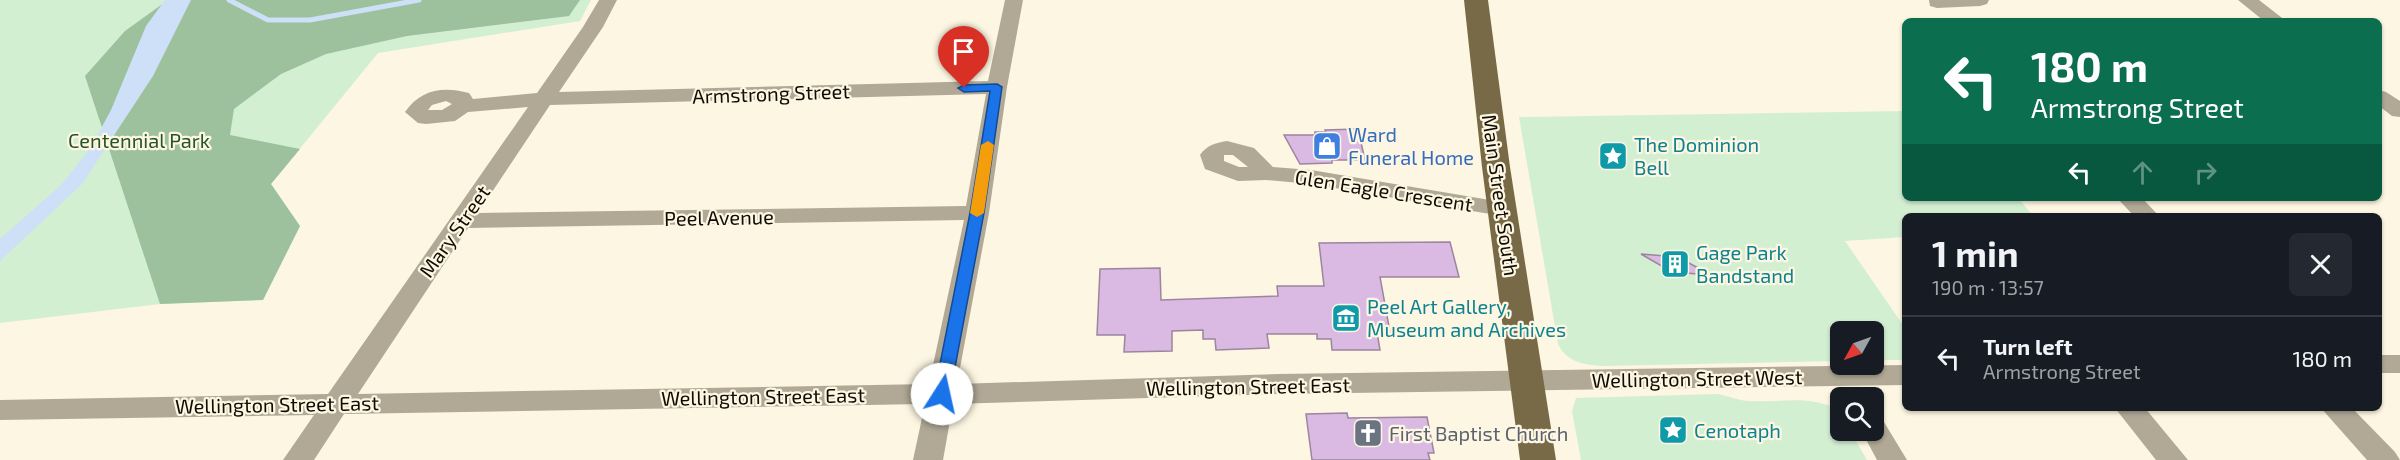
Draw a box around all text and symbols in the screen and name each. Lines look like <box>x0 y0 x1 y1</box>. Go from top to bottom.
pin <box>938 26 989 88</box>
icon: arrive <box>947 35 980 68</box>
text: 180 m <box>2031 40 2148 90</box>
icon: left <box>1932 42 2010 120</box>
street label: Armstrong Street <box>692 78 851 108</box>
text: Armstrong Street <box>2031 91 2244 123</box>
street label: Main Street South <box>1478 113 1524 277</box>
place label: Ward Funeral Home <box>1348 122 1474 169</box>
park label: Centennial Park <box>68 128 210 152</box>
shop icon: Ward Funeral Home <box>1311 130 1343 162</box>
place label: The Dominion Bell <box>1634 132 1759 179</box>
place icon: The Dominion Bell <box>1597 140 1629 172</box>
icon: left <box>2063 156 2096 189</box>
icon: ahead <box>2126 156 2159 189</box>
icon: right <box>2189 156 2222 189</box>
street label: Glen Eagle Crescent <box>1293 164 1475 216</box>
street label: Mary Street <box>414 180 495 282</box>
street label: Peel Avenue <box>664 204 774 230</box>
text: 1 min <box>1932 231 2019 274</box>
button: close <box>2289 233 2352 296</box>
place label: Gage Park Bandstand <box>1696 240 1794 287</box>
building icon: Gage Park Bandstand <box>1659 248 1691 280</box>
text: 190 m · 13:57 <box>1932 275 2044 299</box>
place label: Peel Art Gallery, Museum and Archives <box>1367 294 1566 341</box>
museum icon: Peel Art Gallery, Museum and Archives <box>1330 302 1362 334</box>
north arrow <box>1830 321 1884 375</box>
map controls <box>1830 321 1884 441</box>
text: Turn left <box>1983 333 2072 359</box>
icon: left <box>1932 342 1965 375</box>
text: 180 m <box>2292 345 2352 371</box>
text: Armstrong Street <box>1983 359 2141 383</box>
position arrow <box>910 362 974 426</box>
street label: Wellington Street West <box>1591 364 1803 392</box>
street label: Wellington Street East <box>1146 372 1351 400</box>
street label: Wellington Street East <box>661 382 866 410</box>
button: search <box>1830 387 1884 441</box>
street label: Wellington Street East <box>175 390 380 418</box>
place icon: Cenotaph <box>1657 414 1689 446</box>
church icon: First Baptist Church <box>1352 417 1384 449</box>
place label: Cenotaph <box>1694 418 1781 442</box>
place label: First Baptist Church <box>1389 421 1568 445</box>

